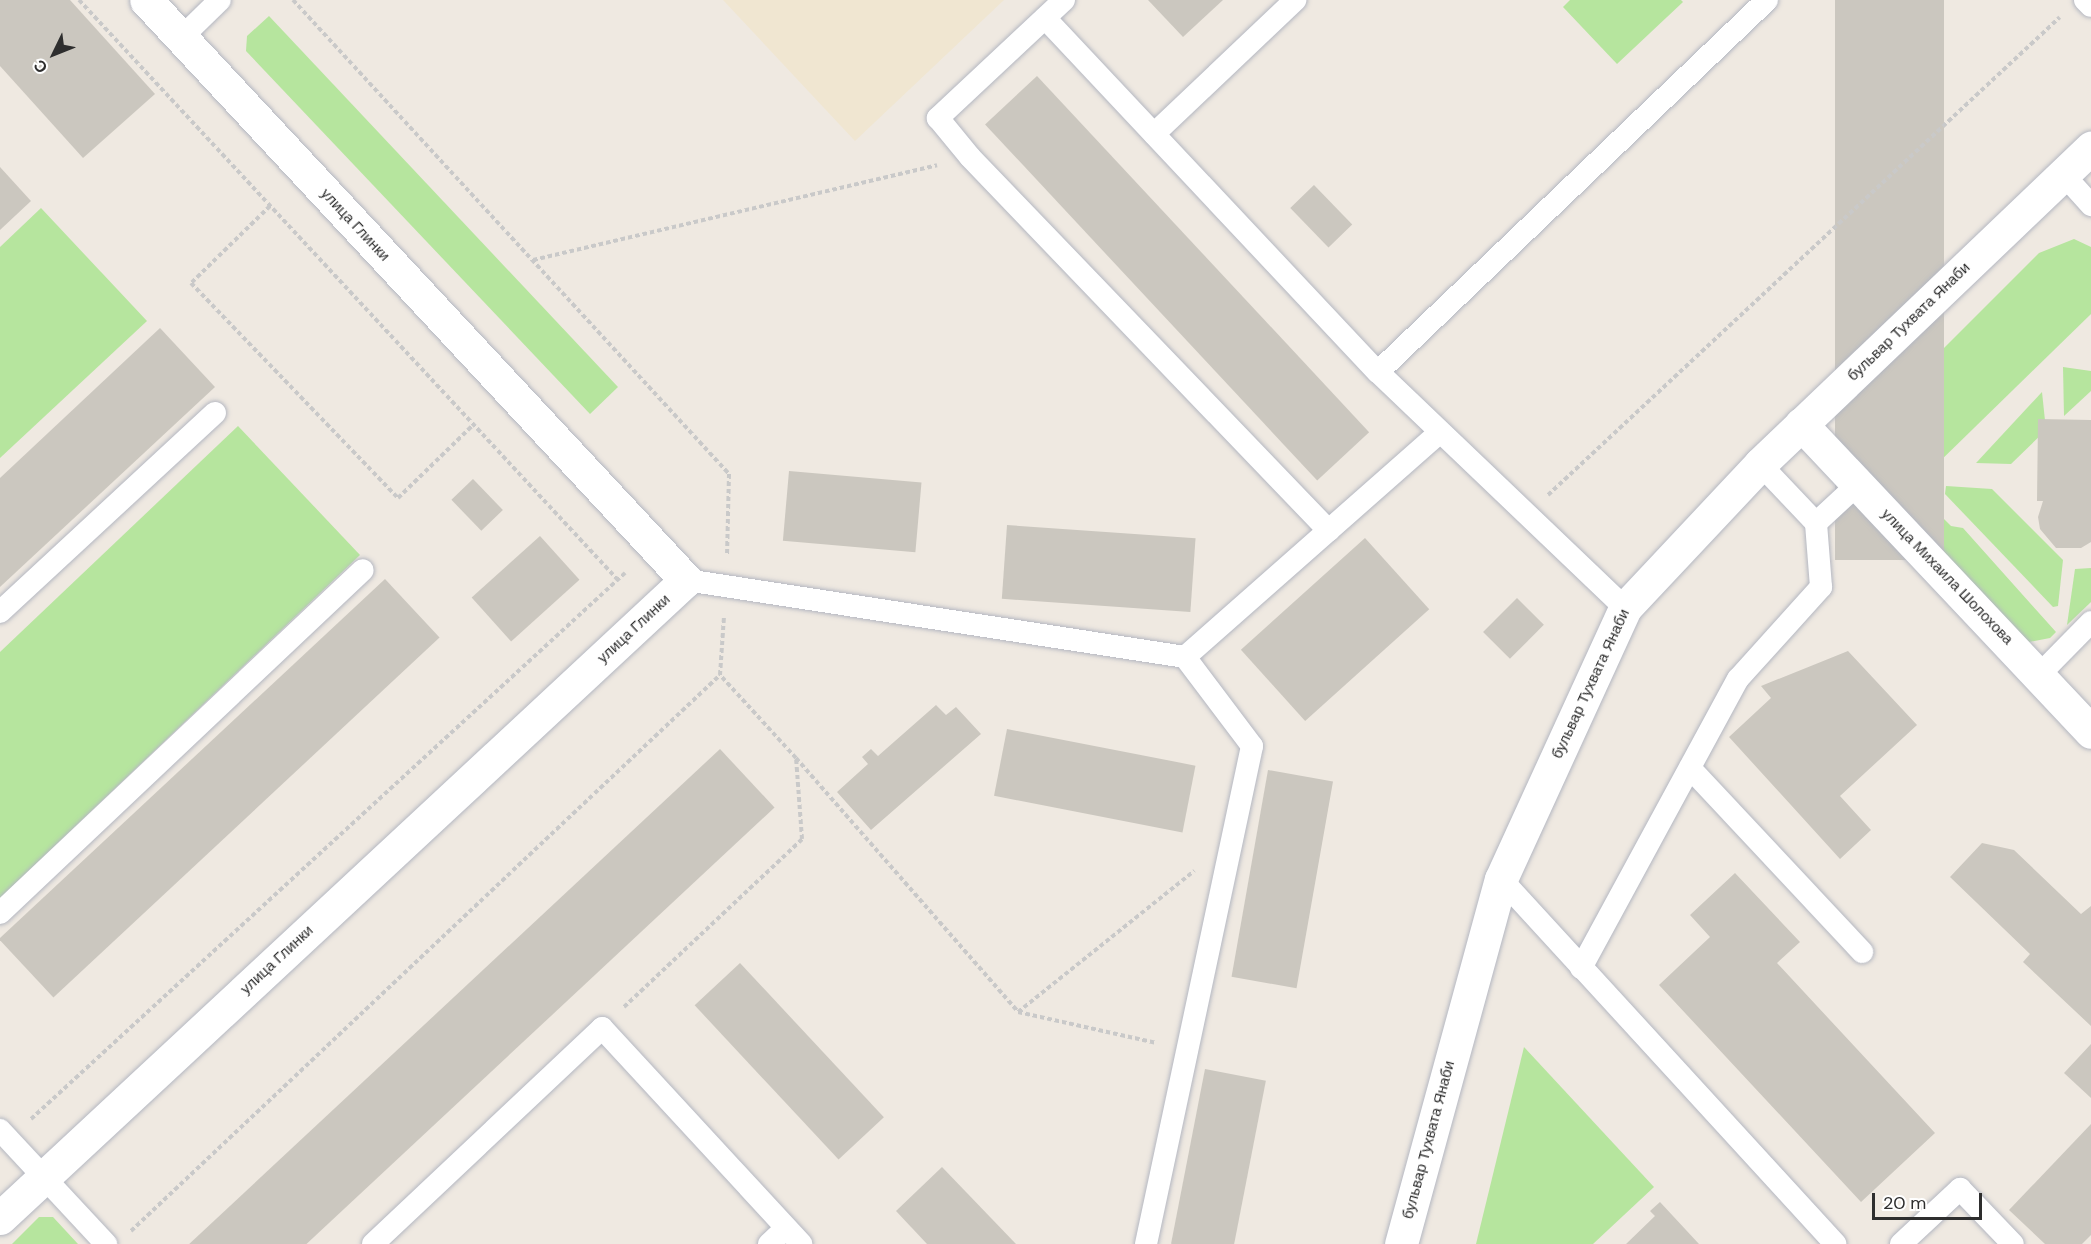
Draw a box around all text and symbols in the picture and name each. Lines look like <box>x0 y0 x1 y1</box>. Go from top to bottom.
north arrow <box>24 24 84 84</box>
text: С <box>29 55 52 78</box>
street label: улица Глинки <box>317 185 393 265</box>
street label: бульвар Тухвата Янаби <box>1844 259 1974 385</box>
street label: улица Михаила Шолохова <box>1877 505 2017 649</box>
street label: улица Глинки <box>594 591 674 667</box>
street label: бульвар Тухвата Янаби <box>1548 606 1634 762</box>
street label: улица Глинки <box>237 922 317 998</box>
street label: бульвар Тухвата Янаби <box>1399 1059 1459 1221</box>
scale bar <box>1875 1181 1984 1219</box>
text: 20 m <box>1883 1191 1926 1215</box>

